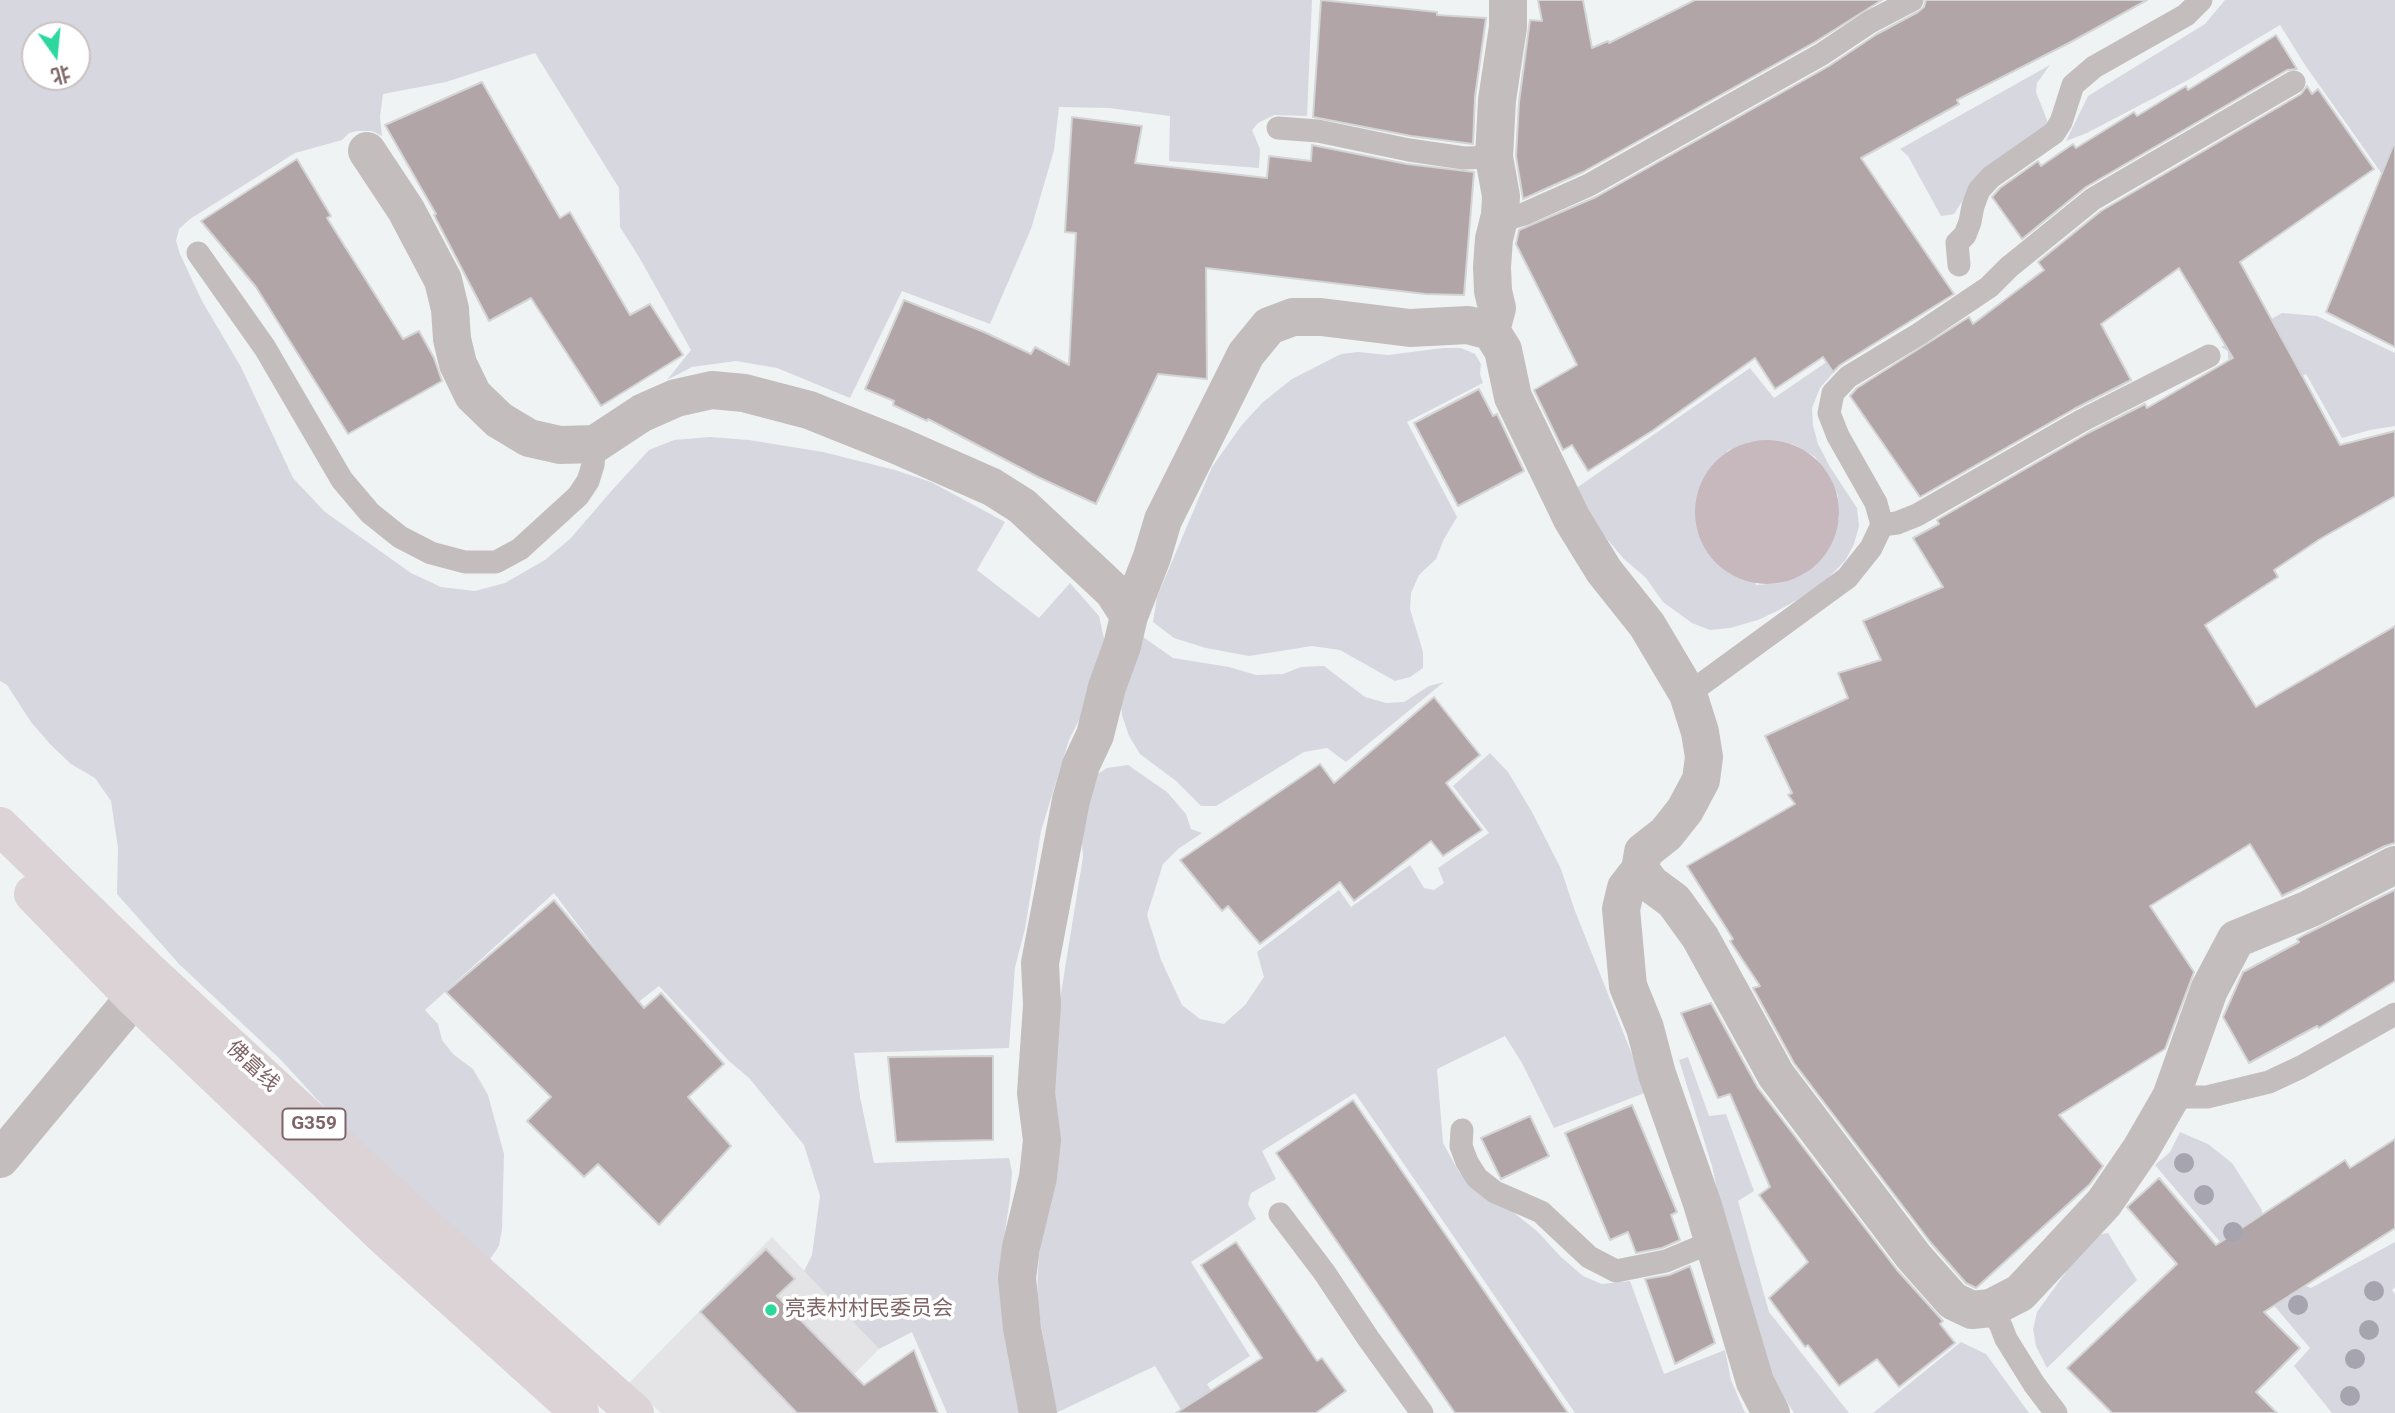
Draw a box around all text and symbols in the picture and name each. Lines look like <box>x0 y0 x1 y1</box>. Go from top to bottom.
north arrow <box>21 21 91 91</box>
text: 北 <box>49 61 73 88</box>
street label: 佛富线 <box>220 1036 284 1098</box>
road number: G359 <box>282 1108 346 1140</box>
place label: 亮表村村民委员会 <box>785 1297 953 1323</box>
marker: 亮表村村民委员会 <box>763 1302 779 1318</box>

